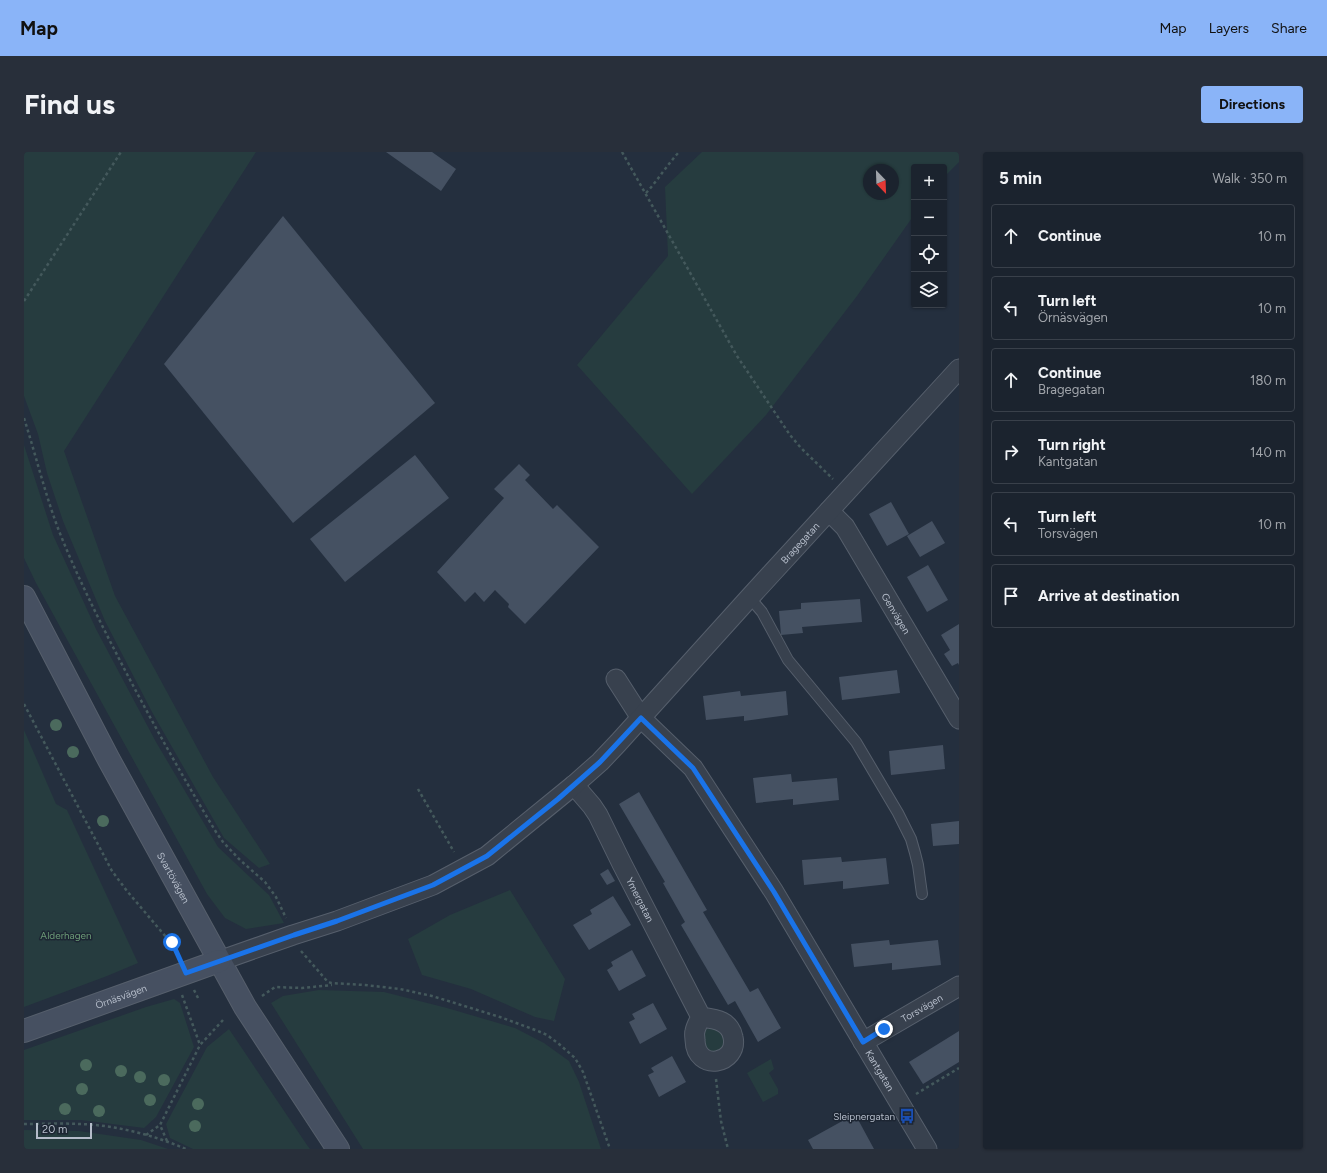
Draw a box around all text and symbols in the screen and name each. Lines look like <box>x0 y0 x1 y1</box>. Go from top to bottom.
text: Map <box>20 17 58 40</box>
text: Map <box>1159 20 1187 37</box>
text: Layers <box>1209 20 1249 37</box>
text: Share <box>1271 20 1307 37</box>
button: Directions <box>1201 86 1303 123</box>
text: Find us <box>24 87 115 121</box>
north arrow <box>863 164 899 200</box>
map controls <box>911 164 947 308</box>
button: + <box>911 164 947 200</box>
text: 5 min <box>999 168 1042 188</box>
text: Walk · 350 m <box>1212 171 1287 186</box>
button: − <box>911 200 947 236</box>
icon: ahead <box>1000 225 1022 247</box>
text: Continue <box>1038 227 1101 245</box>
text: 10 m <box>1258 229 1286 244</box>
button: locate <box>911 236 947 272</box>
button: layers <box>911 272 947 308</box>
text: Turn left <box>1038 292 1096 310</box>
icon: left <box>1000 297 1022 319</box>
text: 10 m <box>1258 301 1286 316</box>
text: Örnäsvägen <box>1038 310 1108 325</box>
text: Continue <box>1038 364 1101 382</box>
icon: ahead <box>1000 369 1022 391</box>
text: 180 m <box>1250 373 1286 388</box>
text: Bragegatan <box>1038 382 1105 397</box>
text: Turn right <box>1038 436 1106 454</box>
icon: right <box>1000 441 1022 463</box>
text: 140 m <box>1250 445 1286 460</box>
text: Kantgatan <box>1038 454 1098 469</box>
text: Turn left <box>1038 508 1096 526</box>
icon: left <box>1000 513 1022 535</box>
text: 10 m <box>1258 517 1286 532</box>
street label: Bragegatan <box>778 519 822 566</box>
text: Torsvägen <box>1038 526 1098 541</box>
icon: arrive <box>1000 585 1022 607</box>
text: Arrive at destination <box>1038 587 1179 605</box>
street label: Genvägen <box>879 591 913 637</box>
street label: Svartövägen <box>154 850 193 906</box>
street label: Ymergatan <box>623 875 657 925</box>
park label: Alderhagen <box>40 929 92 942</box>
route start <box>163 933 181 951</box>
street label: Örnäsvägen <box>94 981 149 1012</box>
street label: Torsvägen <box>899 991 945 1025</box>
route end <box>875 1020 893 1038</box>
street label: Kantgatan <box>862 1047 897 1094</box>
bus stop icon: Sleipnergatan <box>898 1107 916 1125</box>
place label: Sleipnergatan <box>833 1110 895 1123</box>
scale bar <box>36 1121 92 1140</box>
text: 20 m <box>42 1123 67 1136</box>

